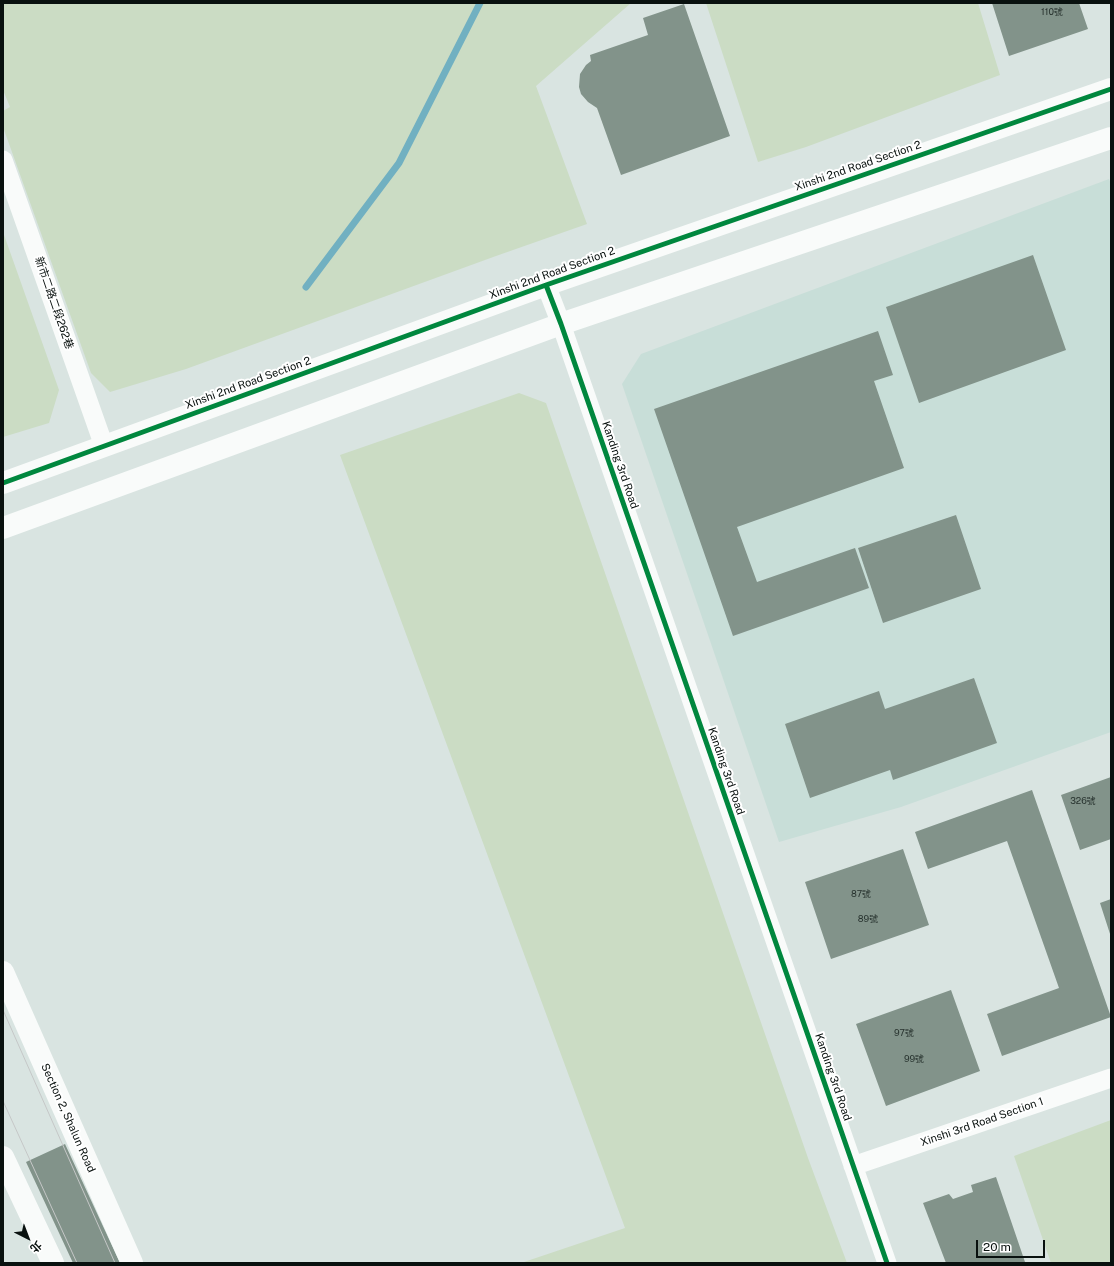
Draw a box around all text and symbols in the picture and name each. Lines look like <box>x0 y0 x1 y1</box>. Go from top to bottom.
house number: 110號 <box>1041 7 1063 17</box>
street label: Xinshi 2nd Road Section 2 <box>793 138 923 194</box>
street label: Xinshi 2nd Road Section 2 <box>487 244 617 302</box>
street label: 新市二路二段262巷 <box>32 255 76 351</box>
street label: Xinshi 2nd Road Section 2 <box>183 354 313 412</box>
street label: Kanding 3rd Road <box>599 420 641 510</box>
street label: Kanding 3rd Road <box>705 726 747 816</box>
house number: 326號 <box>1070 796 1096 806</box>
house number: 87號 <box>851 889 871 899</box>
house number: 89號 <box>858 914 878 924</box>
house number: 97號 <box>894 1028 914 1038</box>
street label: Kanding 3rd Road <box>812 1032 854 1122</box>
house number: 99號 <box>904 1054 924 1064</box>
street label: Section 2, Shalun Road <box>38 1061 98 1175</box>
street label: Xinshi 3rd Road Section 1 <box>919 1095 1045 1149</box>
north arrow <box>8 1218 48 1258</box>
scale bar <box>978 1232 1047 1258</box>
text: 北 <box>28 1239 44 1255</box>
text: 20 m <box>983 1240 1011 1254</box>

